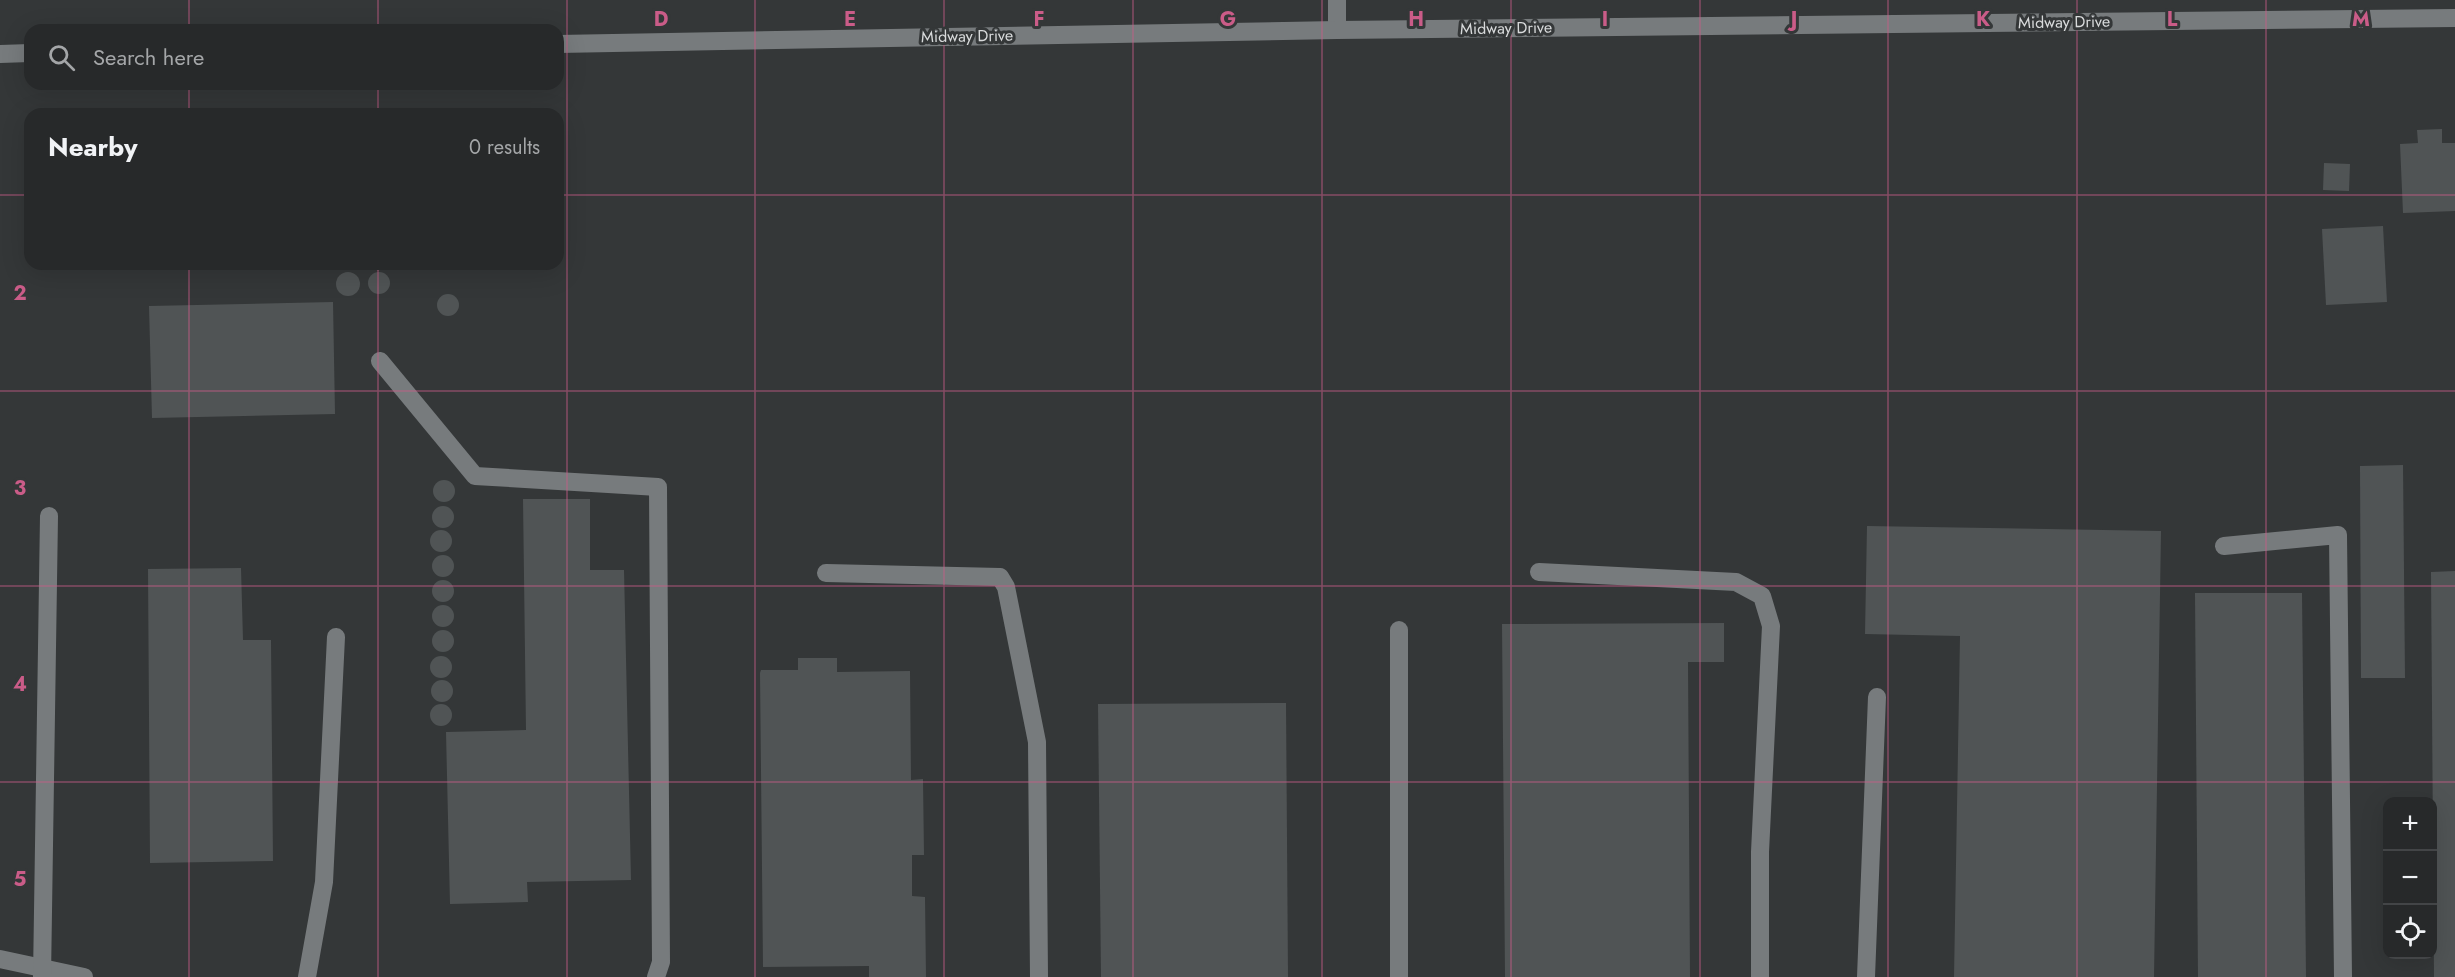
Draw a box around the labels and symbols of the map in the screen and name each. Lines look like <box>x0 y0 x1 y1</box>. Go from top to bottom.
text: D <box>654 5 668 34</box>
text: E <box>844 5 856 34</box>
text: F <box>1033 5 1045 34</box>
text: G <box>1220 5 1236 34</box>
text: H <box>1408 5 1424 34</box>
text: I <box>1602 5 1608 34</box>
text: J <box>1787 5 1797 34</box>
text: K <box>1976 5 1990 34</box>
text: L <box>2167 5 2178 34</box>
text: M <box>2352 5 2370 34</box>
street label: Midway Drive <box>2018 10 2110 34</box>
street label: Midway Drive <box>1460 16 1552 40</box>
street label: Midway Drive <box>921 24 1013 48</box>
text: 2 <box>13 279 27 308</box>
text: 3 <box>14 474 26 503</box>
text: 4 <box>13 670 27 699</box>
text: 5 <box>14 865 27 894</box>

